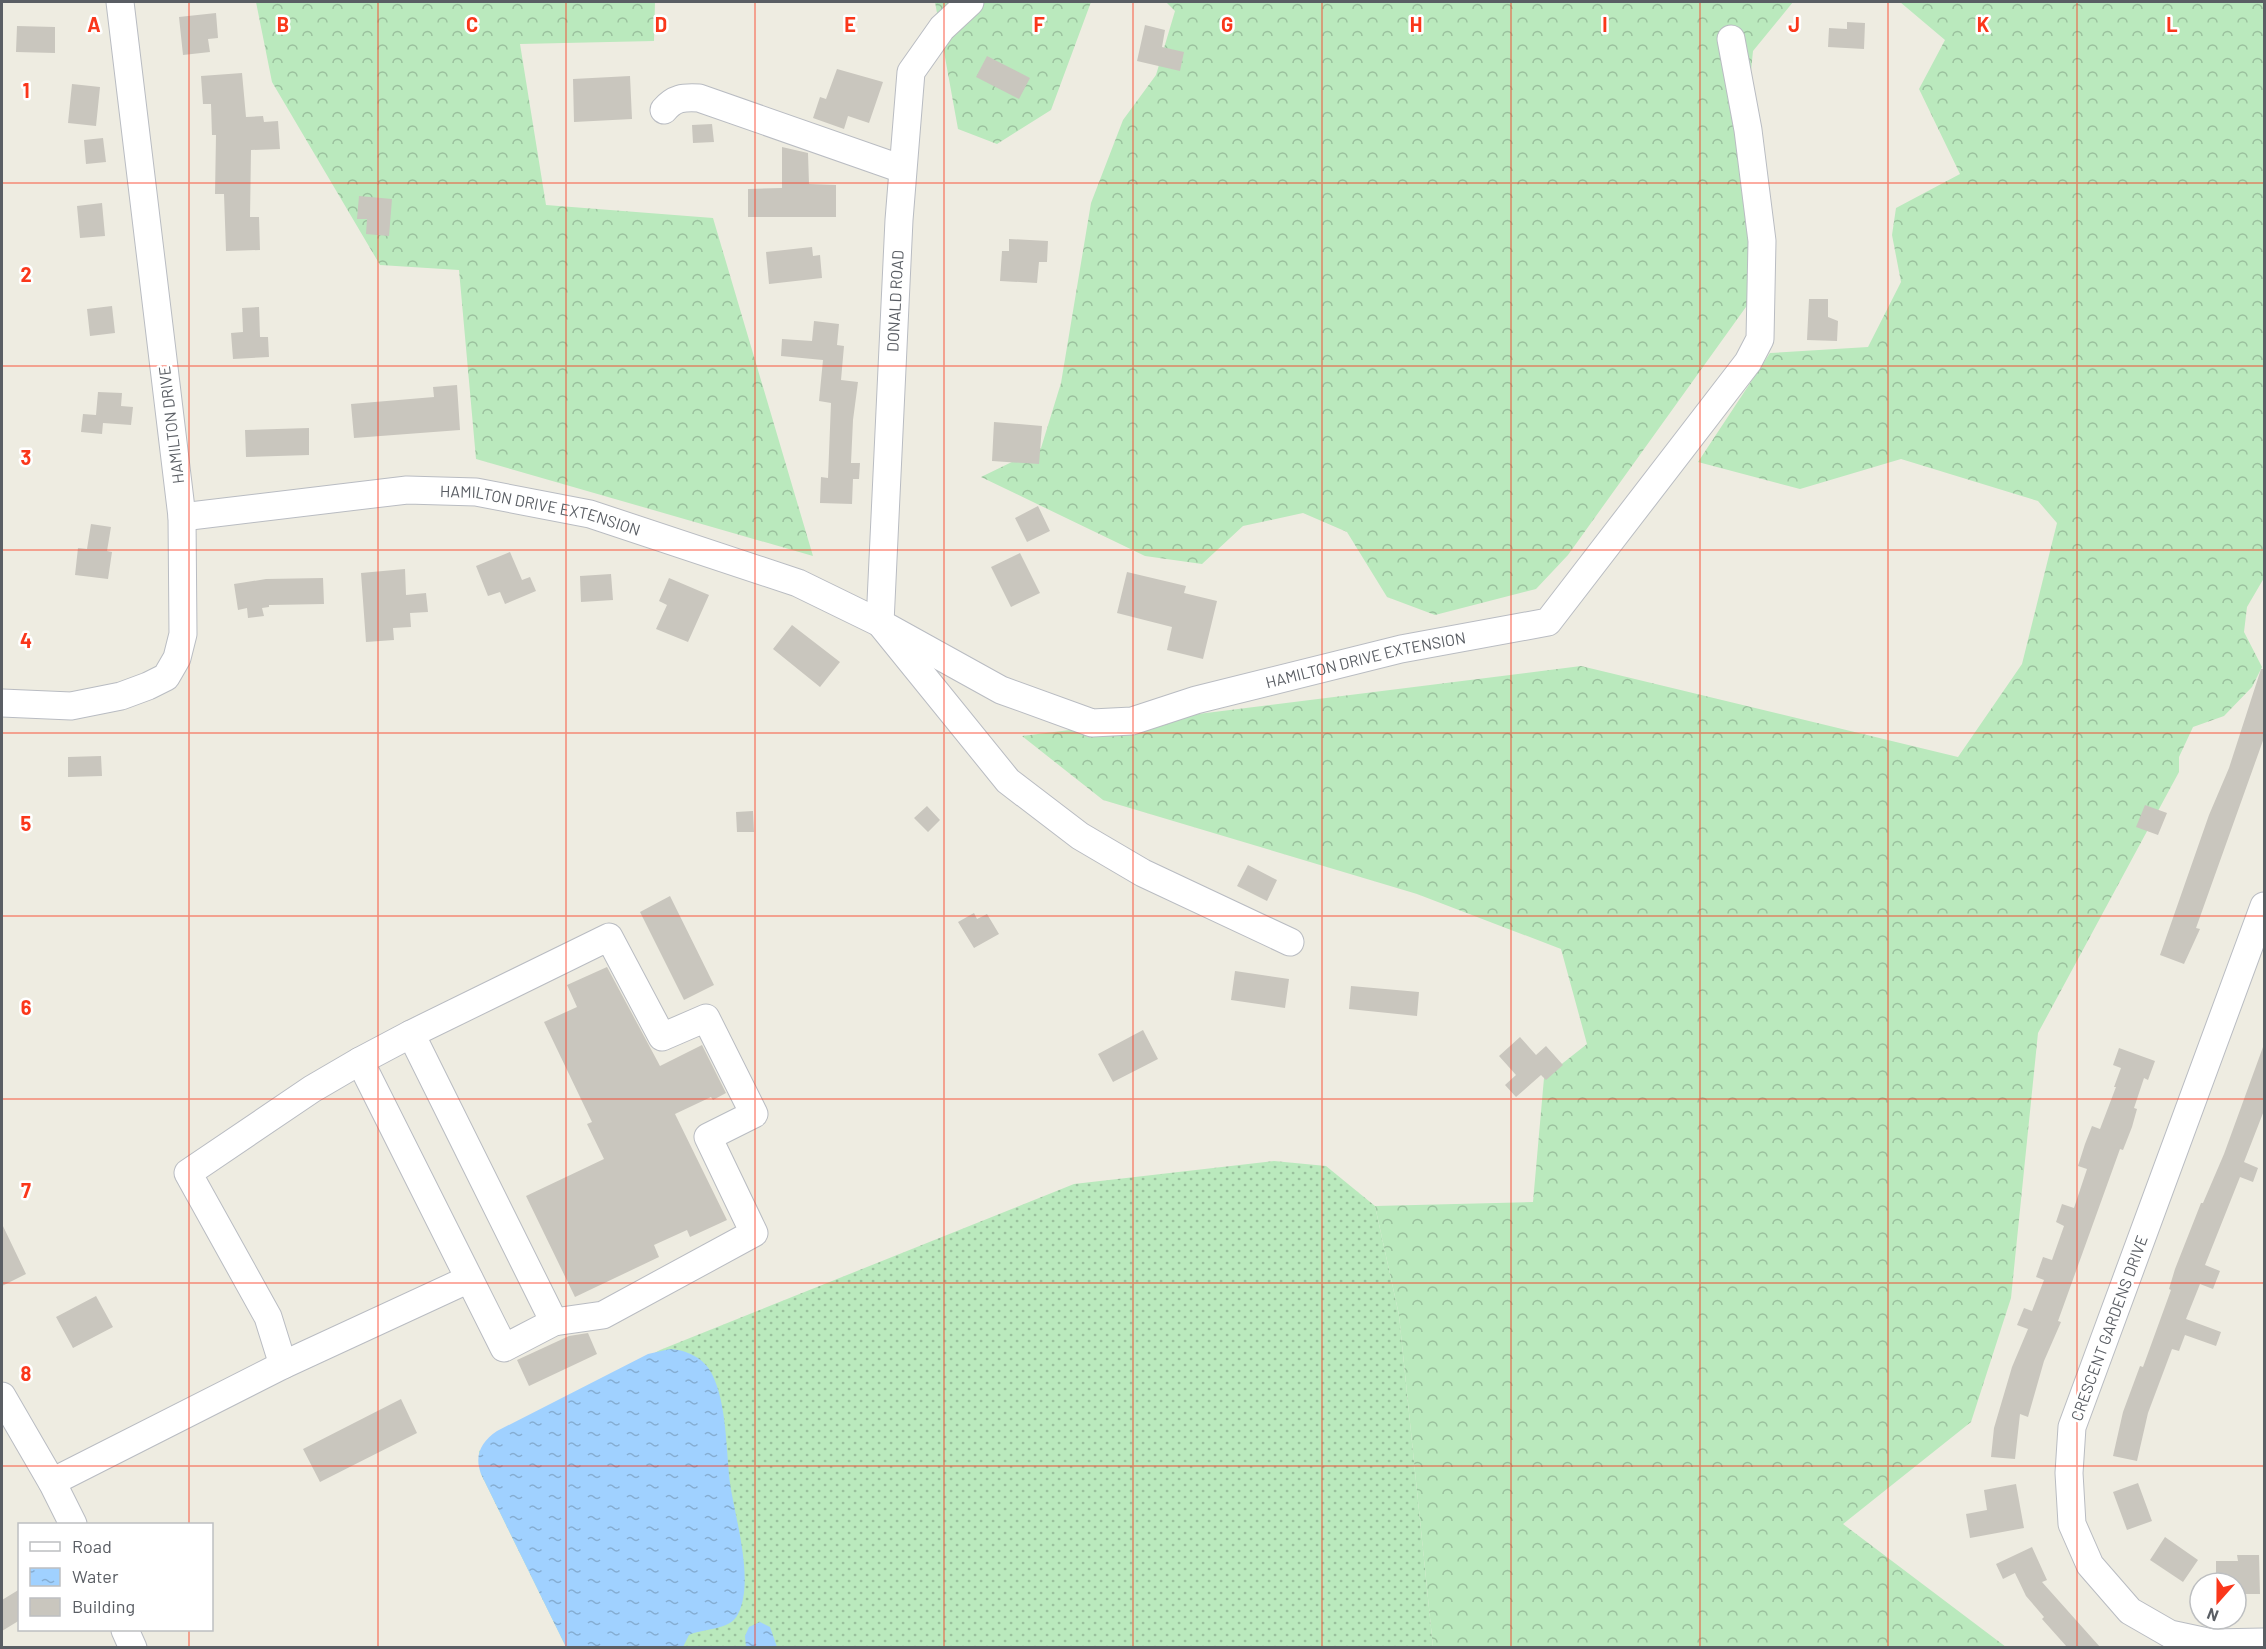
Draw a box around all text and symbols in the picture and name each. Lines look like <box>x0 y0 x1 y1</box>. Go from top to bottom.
text: A <box>87 12 101 36</box>
text: B <box>277 12 289 36</box>
text: C <box>466 12 478 36</box>
text: D <box>655 12 667 36</box>
text: E <box>844 12 856 36</box>
text: F <box>1033 12 1045 36</box>
text: G <box>1221 12 1233 36</box>
text: H <box>1410 12 1422 36</box>
text: I <box>1602 12 1608 36</box>
text: J <box>1788 12 1800 36</box>
text: K <box>1977 12 1990 36</box>
text: L <box>2166 12 2178 36</box>
text: 1 <box>22 78 30 102</box>
street label: DONALD ROAD <box>882 250 907 352</box>
text: 2 <box>20 262 32 286</box>
street label: HAMILTON DRIVE <box>154 365 187 485</box>
text: 3 <box>21 445 31 469</box>
street label: HAMILTON DRIVE EXTENSION <box>440 481 643 539</box>
street label: HAMILTON DRIVE EXTENSION <box>1263 627 1467 691</box>
text: 4 <box>20 628 32 652</box>
text: 5 <box>21 811 32 835</box>
text: 6 <box>21 995 32 1019</box>
text: 7 <box>21 1178 31 1202</box>
street label: CRESCENT GARDENS DRIVE <box>2066 1233 2151 1423</box>
text: 8 <box>21 1361 32 1385</box>
legend <box>18 1523 213 1631</box>
text: Road <box>72 1535 112 1557</box>
text: Water <box>72 1565 119 1587</box>
north arrow <box>2188 1571 2248 1631</box>
text: Building <box>72 1595 135 1617</box>
text: N <box>2204 1605 2221 1626</box>

